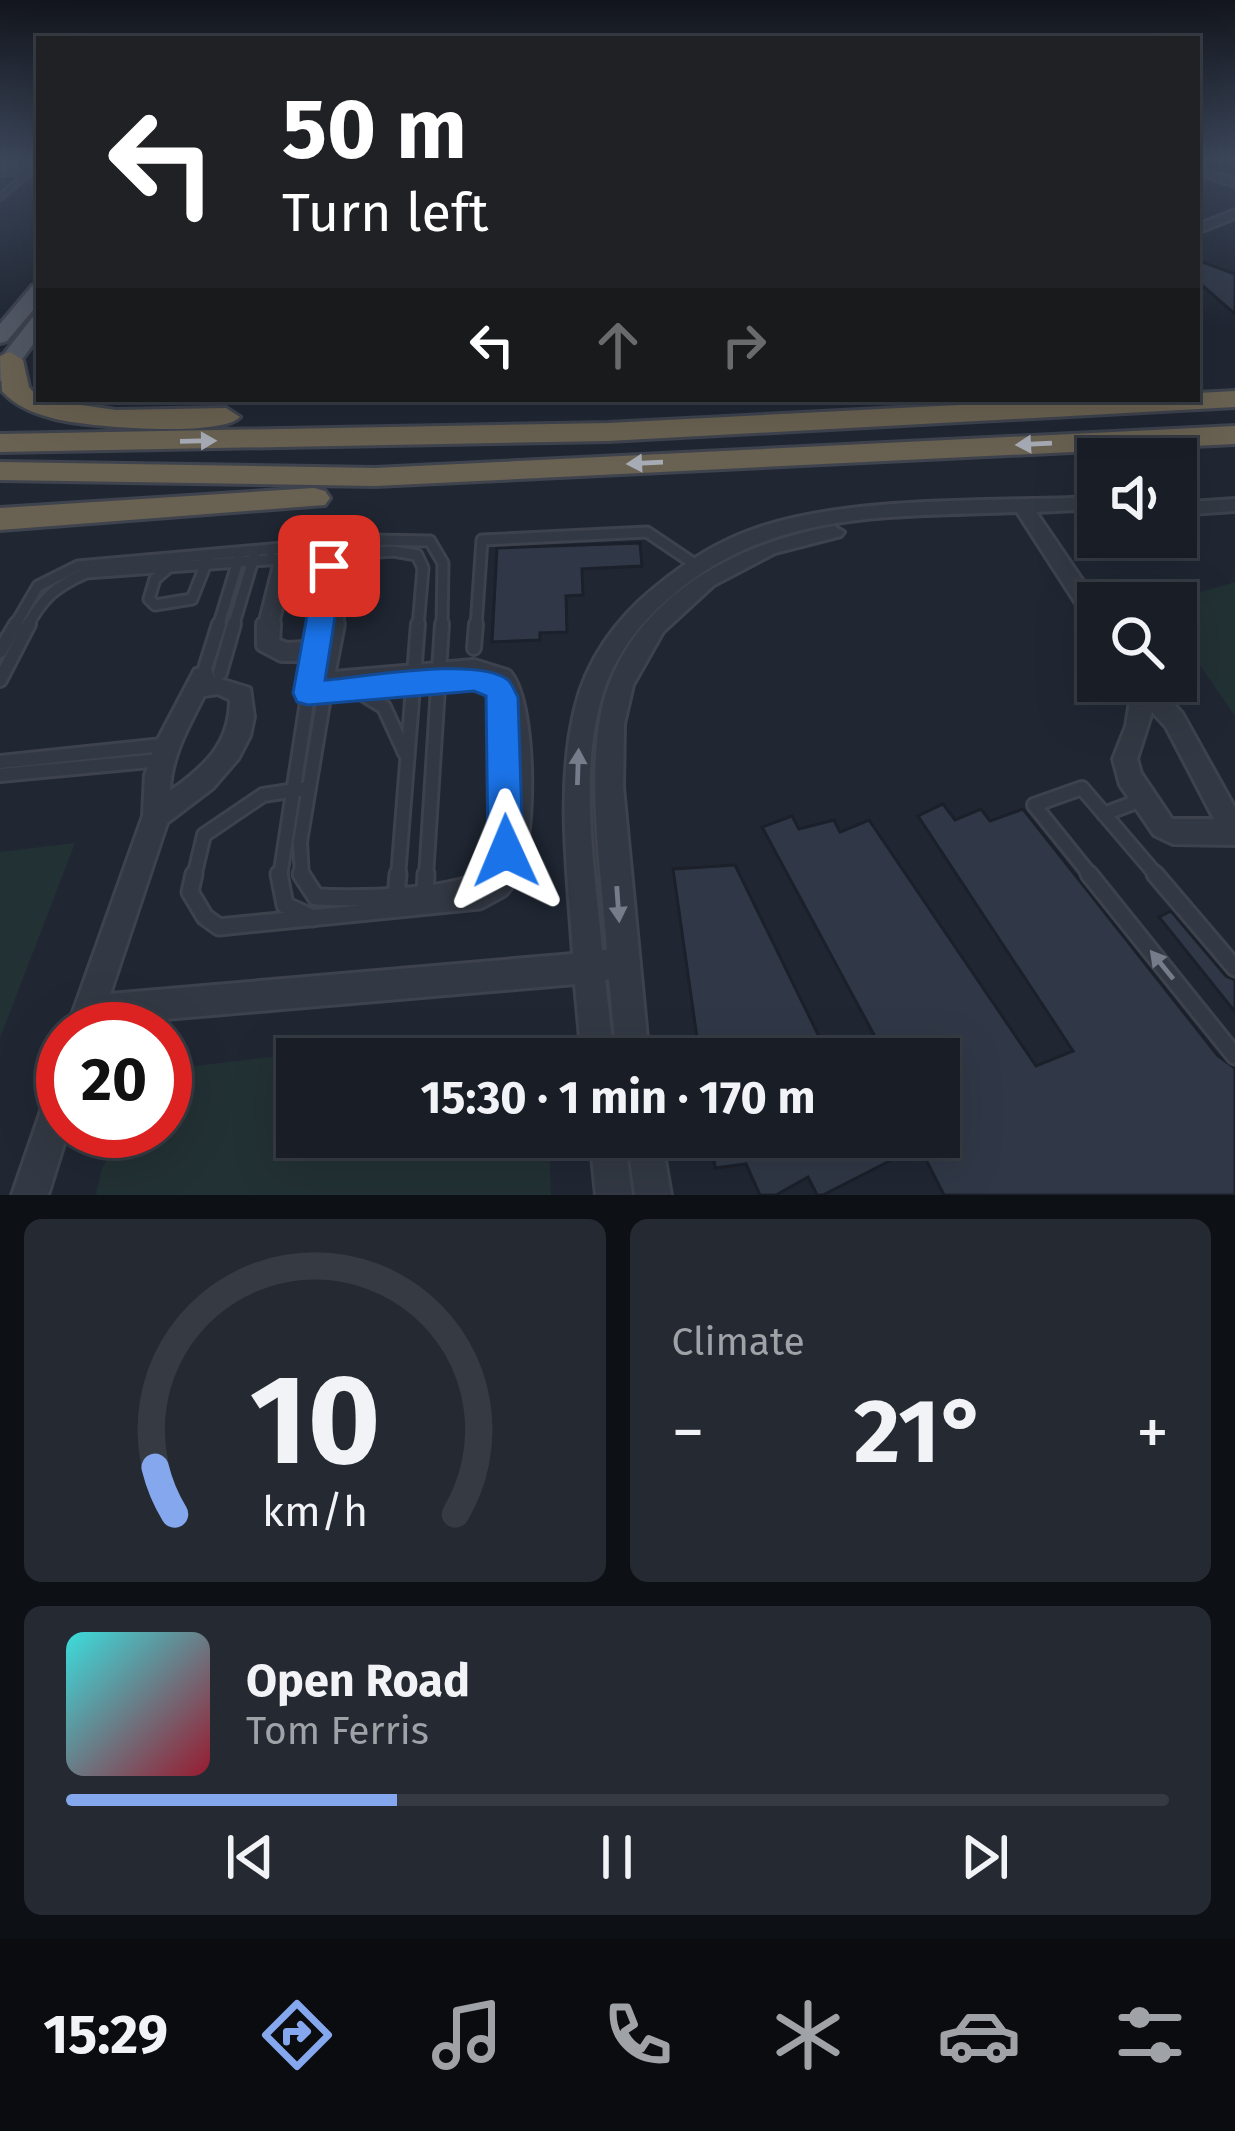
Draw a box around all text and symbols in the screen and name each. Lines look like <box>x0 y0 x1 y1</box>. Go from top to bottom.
text: 50 m <box>282 79 467 180</box>
icon: left <box>84 84 240 240</box>
text: Turn left <box>282 181 489 245</box>
icon: left <box>459 312 525 378</box>
icon: ahead <box>585 312 651 378</box>
icon: right <box>711 312 777 378</box>
one-way arrow <box>180 432 218 451</box>
one-way arrow <box>1014 435 1052 454</box>
map controls <box>1077 438 1197 702</box>
button: sound <box>1077 438 1197 558</box>
one-way arrow <box>625 454 663 473</box>
pin <box>278 515 380 617</box>
icon: arrive <box>296 533 362 599</box>
button: search <box>1077 582 1197 702</box>
one-way arrow <box>568 747 587 785</box>
position arrow <box>443 788 569 914</box>
one-way arrow <box>608 886 627 923</box>
one-way arrow <box>1150 949 1175 980</box>
speed limit sign: 20 <box>36 1002 192 1158</box>
text: 15:30 · 1 min · 170 m <box>420 1071 816 1125</box>
text: Climate <box>672 1319 805 1365</box>
text: 10 <box>249 1346 380 1496</box>
text: 21° <box>854 1378 987 1486</box>
text: − <box>672 1393 705 1472</box>
text: + <box>1136 1393 1169 1472</box>
text: km/h <box>262 1485 368 1536</box>
text: Open Road <box>246 1654 470 1708</box>
text: Tom Ferris <box>246 1708 429 1754</box>
icon: previous <box>217 1824 283 1890</box>
icon: pause <box>584 1824 650 1890</box>
icon: next <box>952 1824 1018 1890</box>
icon: directions <box>255 1993 339 2077</box>
icon: music <box>425 1993 509 2077</box>
icon: phone <box>596 1993 680 2077</box>
icon: climate <box>766 1993 850 2077</box>
icon: car <box>937 1993 1021 2077</box>
icon: filters <box>1108 1993 1192 2077</box>
text: 15:29 <box>43 2003 168 2067</box>

